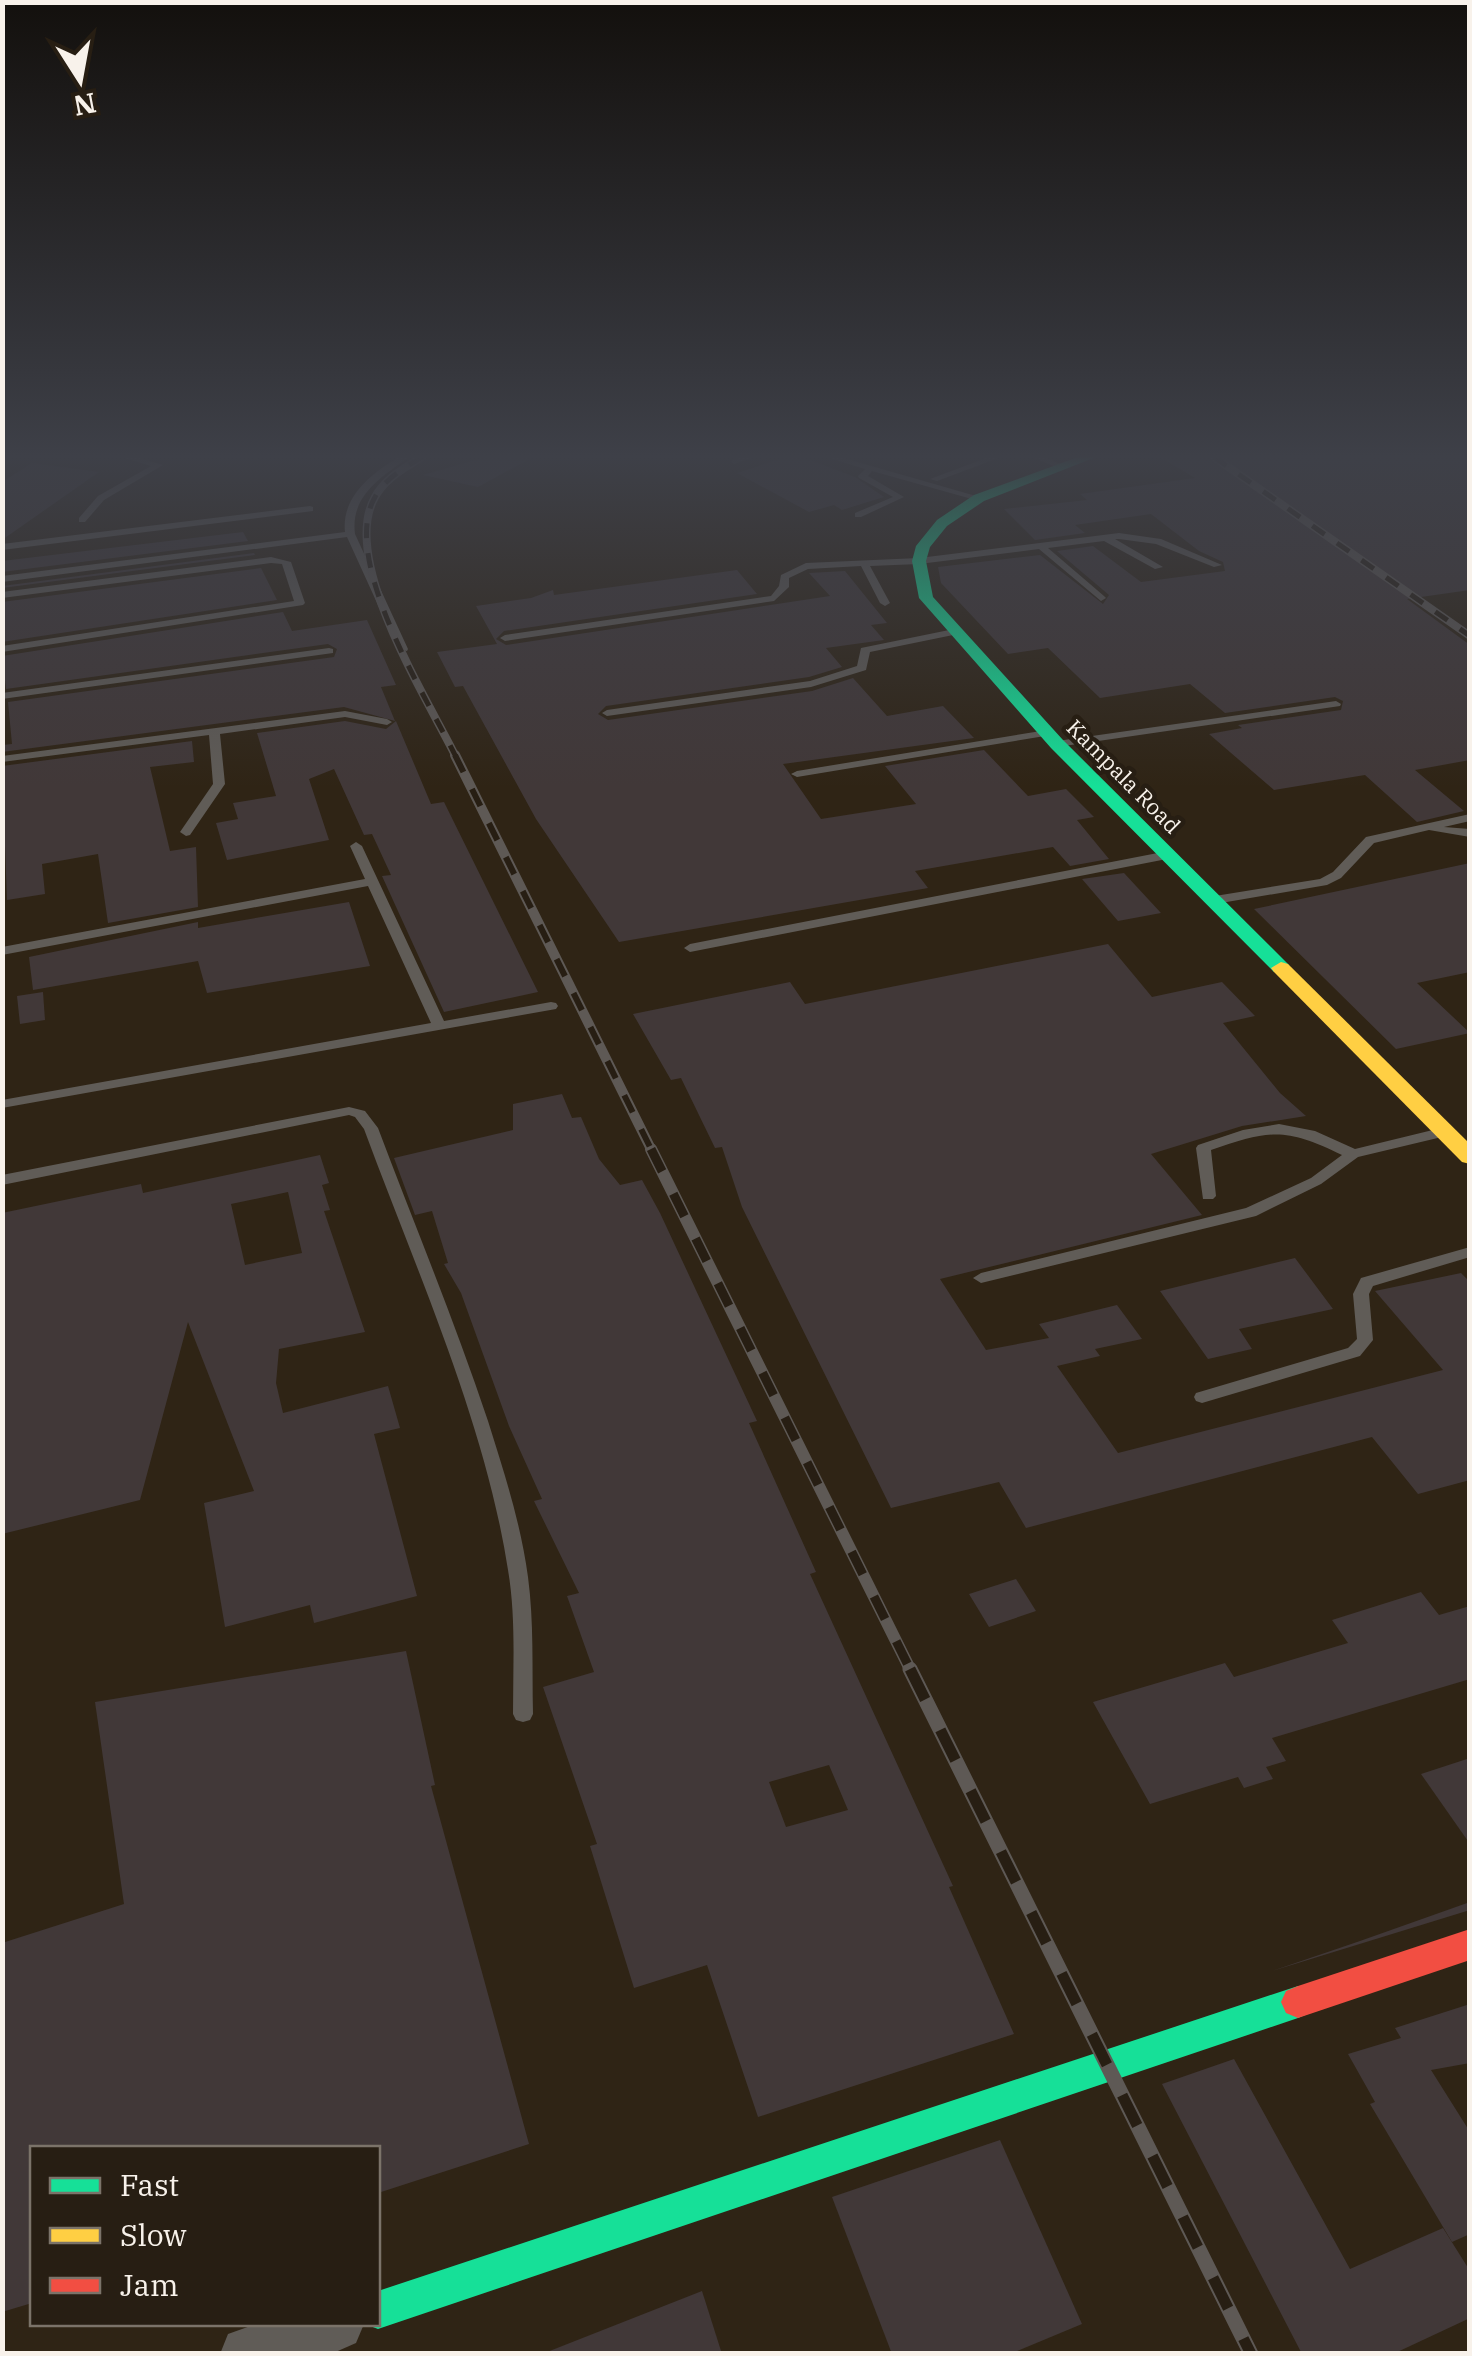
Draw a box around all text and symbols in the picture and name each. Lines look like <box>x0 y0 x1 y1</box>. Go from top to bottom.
north arrow <box>30 30 130 130</box>
text: N <box>70 85 99 125</box>
street label: Kampala Road <box>1061 713 1187 839</box>
legend <box>30 2146 380 2326</box>
text: Fast <box>120 2165 179 2204</box>
text: Slow <box>120 2215 187 2254</box>
text: Jam <box>120 2265 179 2304</box>

